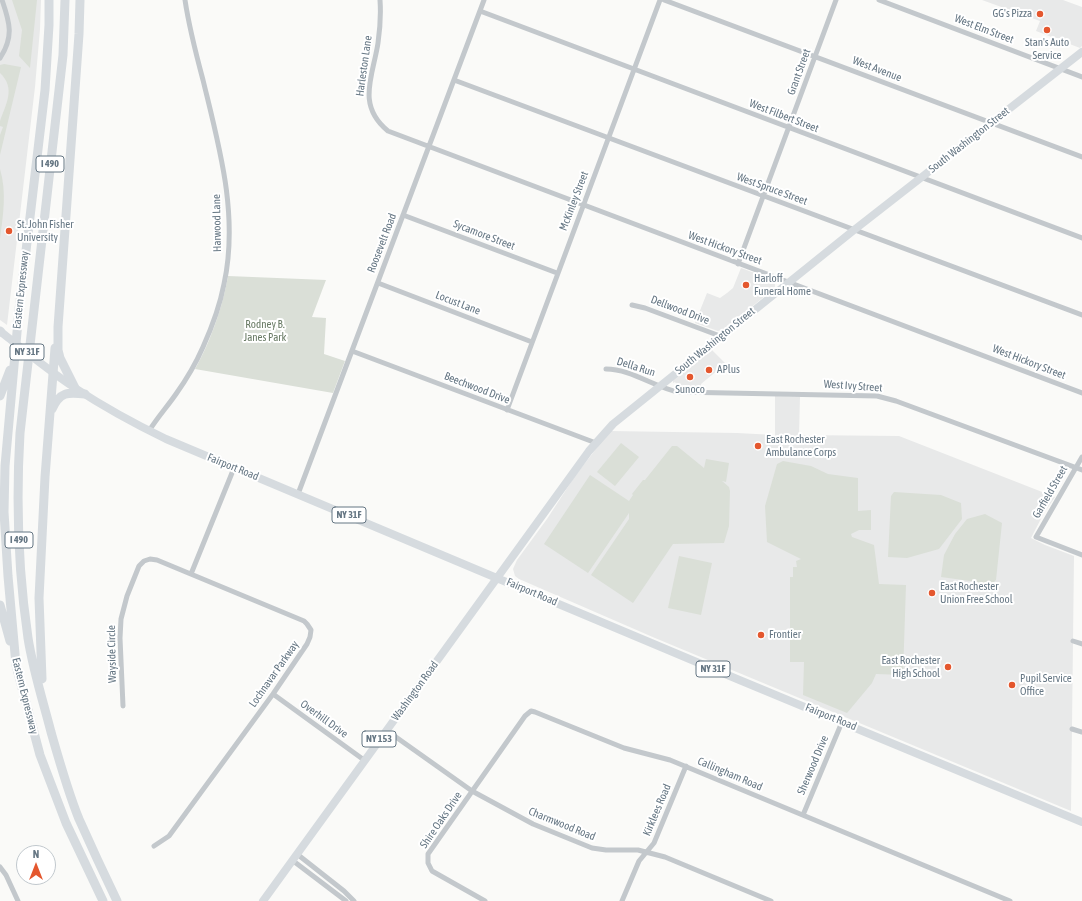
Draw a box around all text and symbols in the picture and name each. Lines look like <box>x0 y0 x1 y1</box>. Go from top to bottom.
place label: GG's Pizza <box>992 7 1032 21</box>
marker: GG's Pizza <box>1035 9 1045 19</box>
street label: West Elm Street <box>953 12 1015 46</box>
marker: Stan's Auto Service <box>1042 25 1052 35</box>
street label: Harleston Lane <box>353 35 375 97</box>
place label: Stan's Auto Service <box>1025 36 1069 62</box>
street label: Grant Street <box>785 47 813 97</box>
street label: West Avenue <box>851 54 903 84</box>
street label: West Filbert Street <box>747 97 821 135</box>
street label: South Washington Street <box>926 104 1012 176</box>
road number: I 490 <box>36 156 64 172</box>
street label: McKinley Street <box>557 169 591 233</box>
street label: West Spruce Street <box>735 170 809 208</box>
street label: Harwood Lane <box>210 194 224 252</box>
street label: Roosevelt Road <box>365 211 399 275</box>
street label: Sycamore Street <box>451 217 517 253</box>
place label: St. John Fisher University <box>17 218 74 244</box>
marker: St. John Fisher University <box>4 226 14 236</box>
street label: West Hickory Street <box>686 229 764 267</box>
street label: Eastern Expressway <box>10 250 32 330</box>
place label: Harloff Funeral Home <box>754 272 811 298</box>
marker: Harloff Funeral Home <box>741 280 751 290</box>
street label: Locust Lane <box>434 288 482 318</box>
street label: Dellwood Drive <box>649 293 711 327</box>
street label: South Washington Street <box>672 305 758 377</box>
park label: Rodney B. Janes Park <box>244 318 286 344</box>
street label: West Hickory Street <box>991 342 1067 382</box>
road number: NY 31F <box>10 344 44 360</box>
street label: Della Run <box>615 355 657 379</box>
place label: APlus <box>717 363 740 377</box>
marker: APlus <box>704 365 714 375</box>
street label: Beechwood Drive <box>442 369 512 407</box>
marker: Sunoco <box>685 372 695 382</box>
street label: West Ivy Street <box>823 377 883 395</box>
place label: Sunoco <box>675 383 705 397</box>
place label: East Rochester Ambulance Corps <box>766 433 836 459</box>
marker: East Rochester Ambulance Corps <box>753 441 763 451</box>
street label: Fairport Road <box>205 451 261 483</box>
street label: Garfield Street <box>1030 463 1070 521</box>
road number: NY 31F <box>332 507 366 523</box>
road number: I 490 <box>5 532 33 548</box>
street label: Fairport Road <box>504 575 560 609</box>
place label: East Rochester Union Free School <box>940 580 1013 606</box>
marker: East Rochester Union Free School <box>927 588 937 598</box>
street label: Wayside Circle <box>105 625 119 683</box>
place label: Frontier <box>769 628 801 642</box>
marker: Frontier <box>756 630 766 640</box>
street label: Lochnavar Parkway <box>246 638 302 710</box>
place label: East Rochester High School <box>881 654 940 680</box>
street label: Eastern Expressway <box>9 656 41 736</box>
street label: Washington Road <box>389 659 441 723</box>
road number: NY 31F <box>696 661 730 677</box>
marker: East Rochester High School <box>943 662 953 672</box>
place label: Pupil Service Office <box>1020 672 1072 698</box>
marker: Pupil Service Office <box>1007 680 1017 690</box>
street label: Overhill Drive <box>298 697 350 741</box>
street label: Fairport Road <box>803 701 859 733</box>
road number: NY 153 <box>362 731 396 747</box>
street label: Sherwood Drive <box>795 733 831 797</box>
street label: Callingham Road <box>695 754 765 794</box>
street label: Kirklees Road <box>640 782 674 838</box>
street label: Shire Oaks Drive <box>417 789 465 851</box>
street label: Charmwood Road <box>527 805 597 843</box>
north arrow <box>16 845 56 885</box>
text: N <box>33 848 39 860</box>

